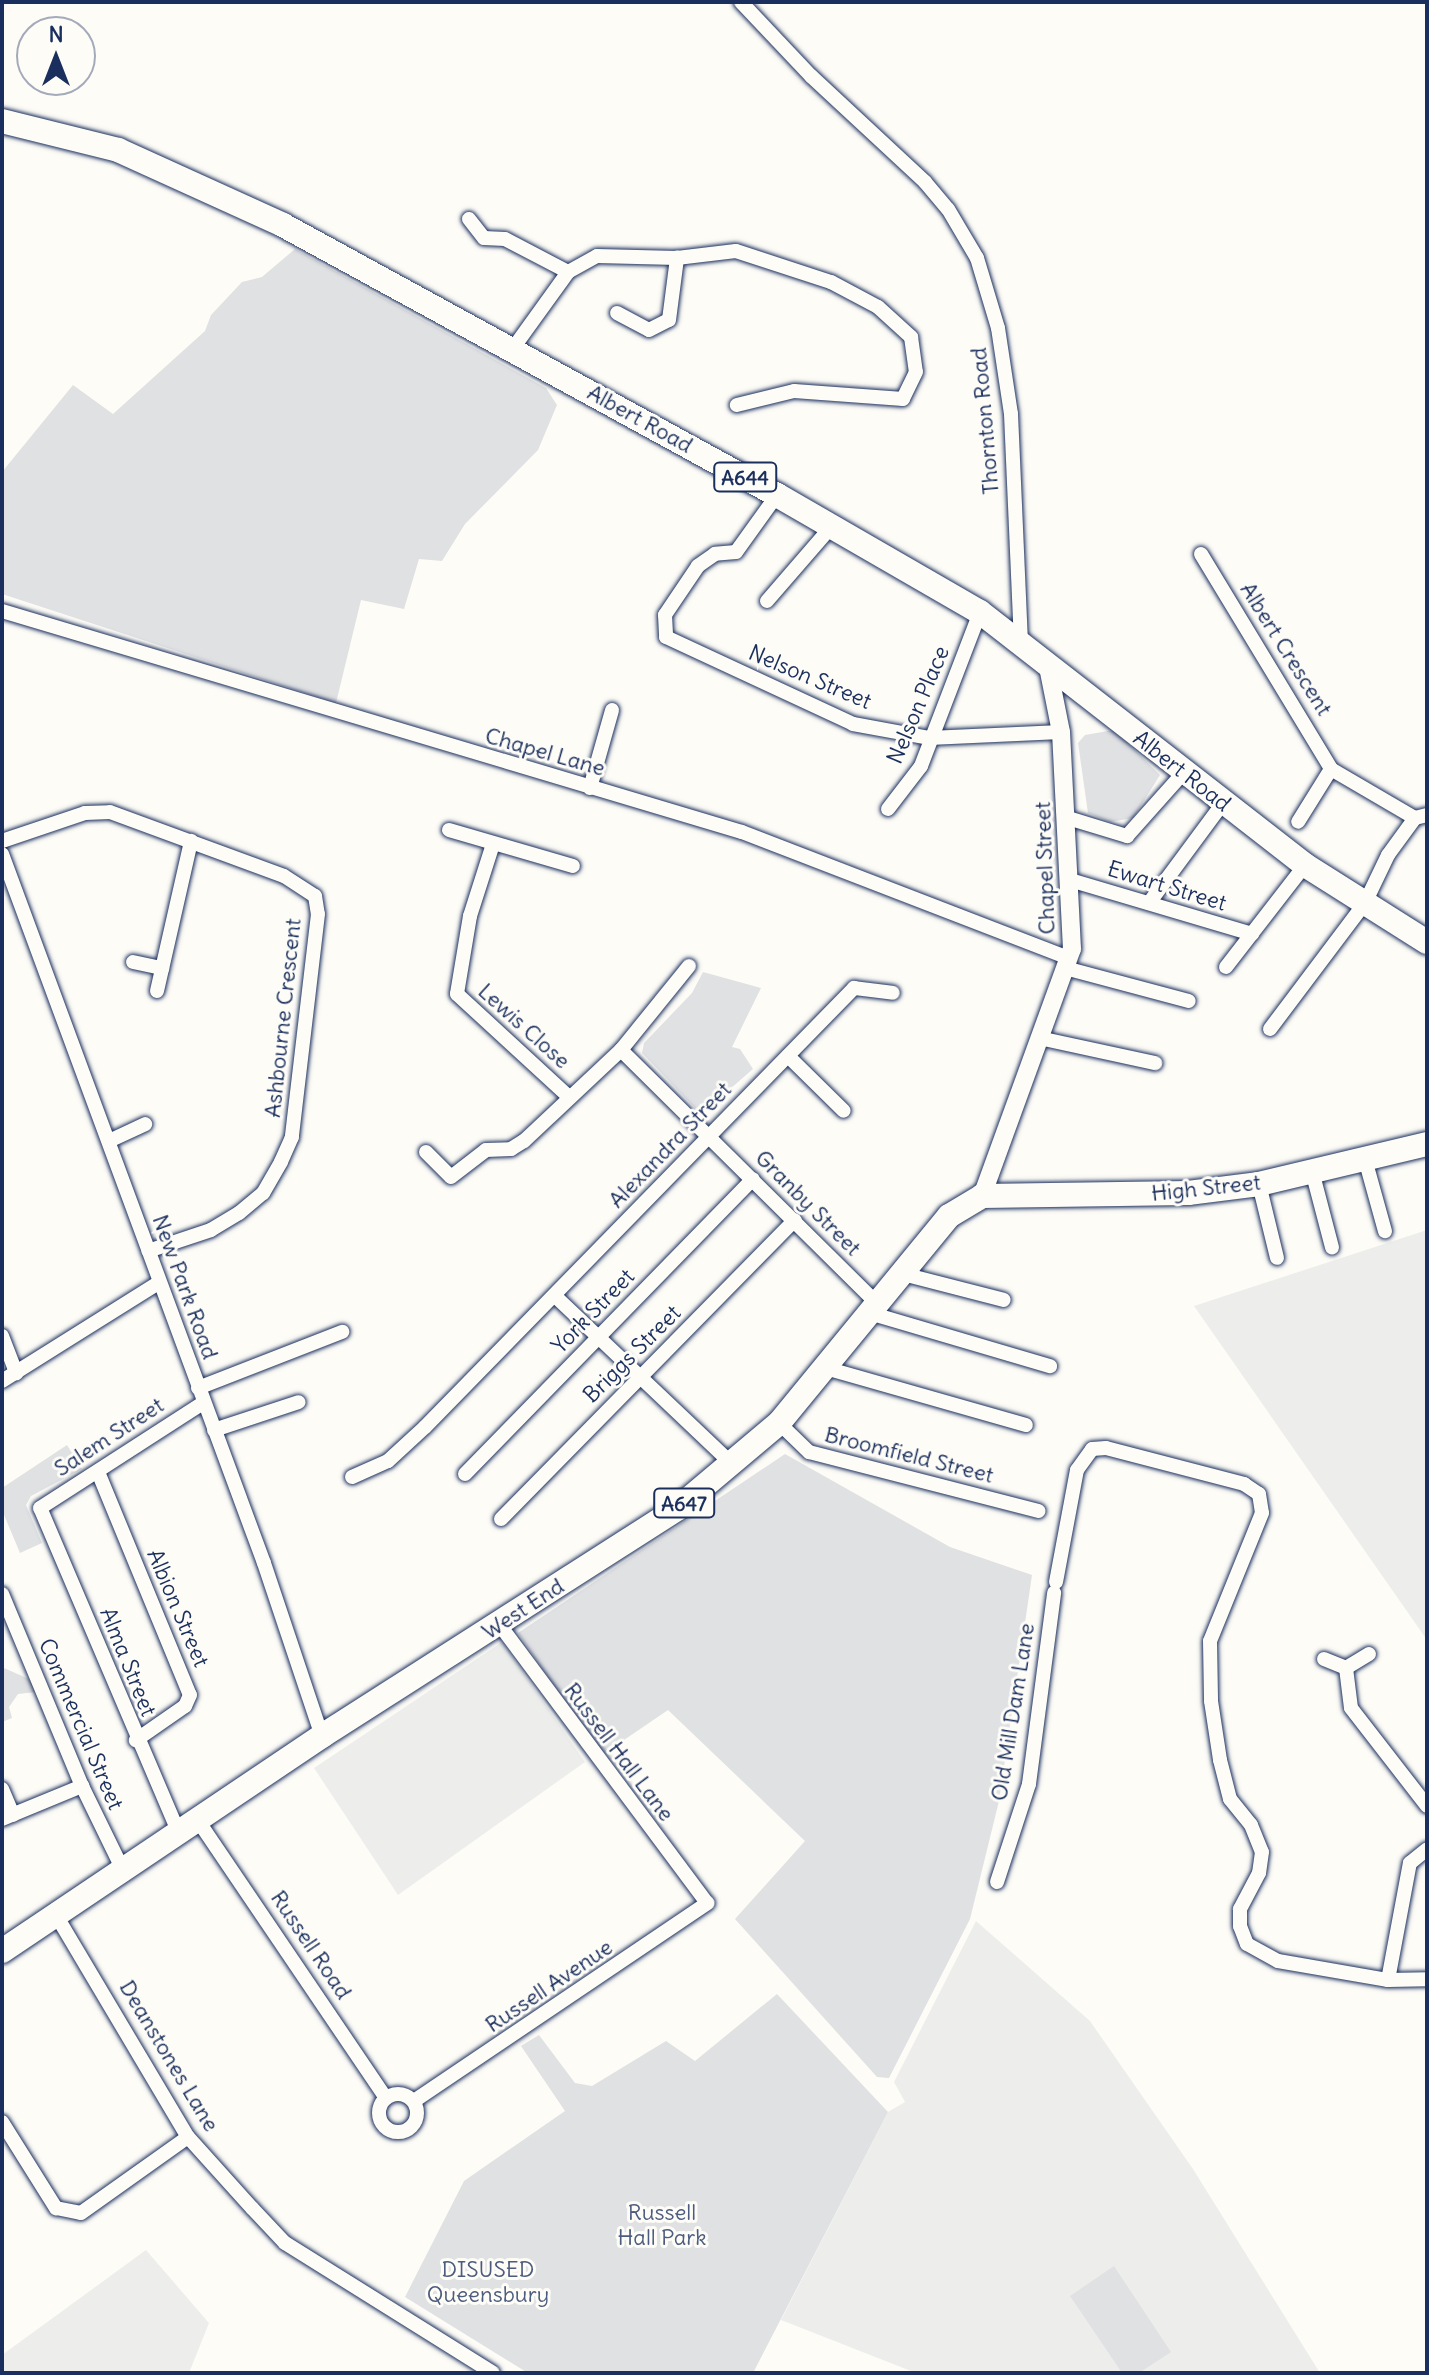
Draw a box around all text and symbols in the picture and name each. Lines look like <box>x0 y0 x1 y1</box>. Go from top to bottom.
north arrow <box>16 16 96 96</box>
text: N <box>48 20 64 48</box>
street label: Thornton Road <box>965 346 1005 496</box>
street label: Albert Road <box>583 379 697 459</box>
road number: A644 <box>713 461 777 493</box>
street label: Albert Crescent <box>1235 578 1337 720</box>
street label: Nelson Street <box>745 639 875 715</box>
street label: Nelson Place <box>881 642 955 768</box>
street label: Chapel Lane <box>482 722 608 782</box>
street label: Albert Road <box>1128 725 1236 817</box>
street label: Chapel Street <box>1029 801 1061 935</box>
street label: Ewart Street <box>1104 855 1230 917</box>
street label: Ashbourne Crescent <box>259 917 307 1119</box>
street label: Lewis Close <box>473 978 575 1074</box>
street label: Alexandra Street <box>603 1077 737 1213</box>
street label: Granby Street <box>750 1145 866 1261</box>
street label: High Street <box>1150 1169 1262 1207</box>
street label: New Park Road <box>147 1211 223 1363</box>
street label: York Street <box>546 1263 640 1359</box>
street label: Briggs Street <box>578 1300 686 1408</box>
street label: Salem Street <box>49 1392 169 1482</box>
street label: Broomfield Street <box>822 1421 996 1489</box>
road number: A647 <box>652 1487 716 1519</box>
street label: Albion Street <box>141 1545 215 1671</box>
street label: West End <box>477 1573 569 1645</box>
street label: Alma Street <box>94 1604 162 1720</box>
street label: Old Mill Dam Lane <box>986 1621 1040 1803</box>
street label: Commercial Street <box>33 1634 129 1814</box>
street label: Russell Hall Lane <box>558 1678 680 1826</box>
street label: Russell Road <box>265 1886 357 2004</box>
street label: Russell Avenue <box>481 1934 617 2038</box>
street label: Deanstones Lane <box>114 1976 224 2136</box>
park label: Russell Hall Park <box>618 2199 706 2250</box>
park label: DISUSED Queensbury <box>427 2256 549 2308</box>

